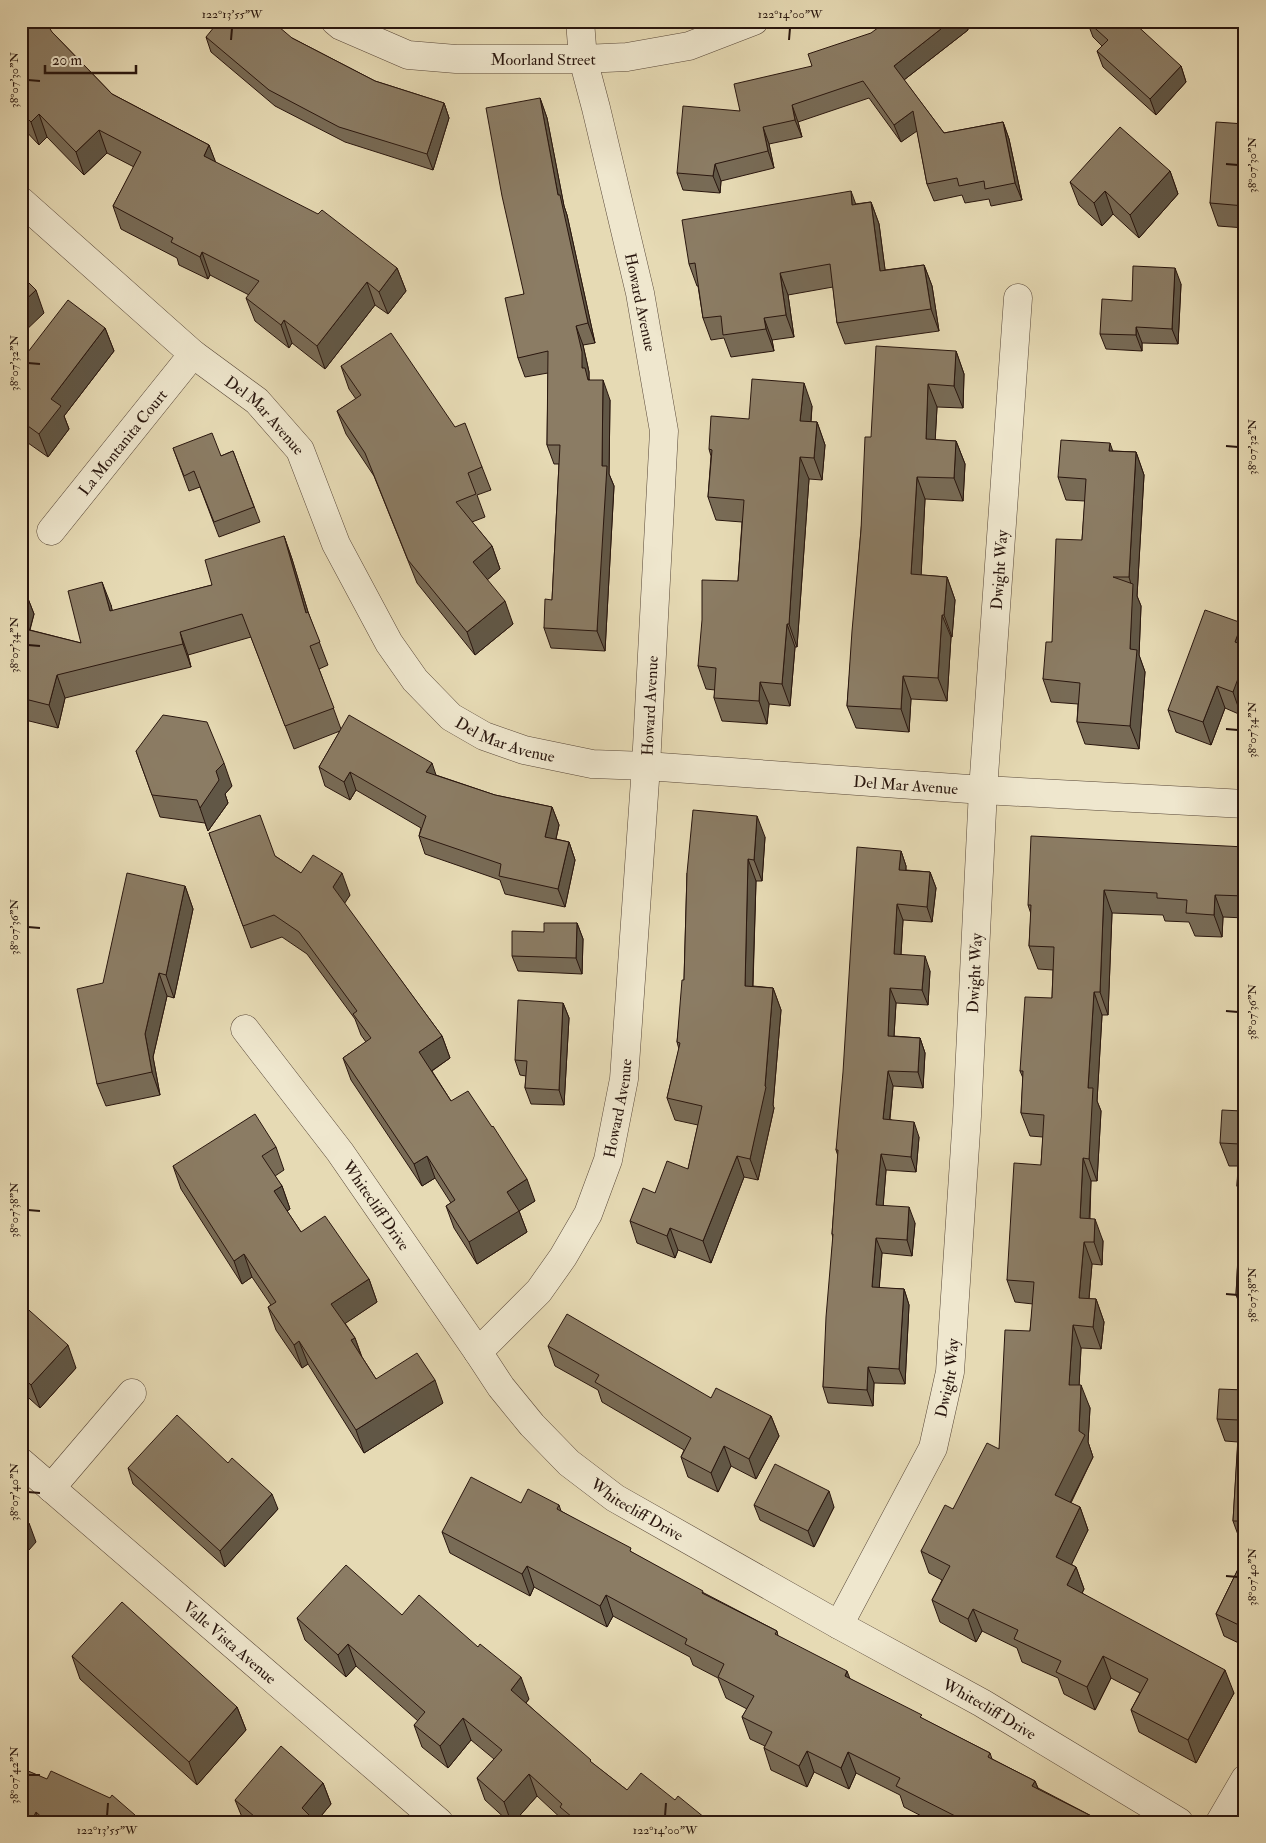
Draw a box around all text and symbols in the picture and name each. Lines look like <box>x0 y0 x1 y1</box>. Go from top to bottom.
text: 122°13'55"W <box>202 7 263 22</box>
text: 122°14'00"W <box>758 7 823 22</box>
scale bar <box>45 42 136 74</box>
street label: Moorland Street <box>490 49 596 70</box>
text: 20 m <box>52 51 82 70</box>
text: 38°07'30"N <box>7 52 22 108</box>
text: 38°07'30"N <box>1245 137 1260 193</box>
street label: Howard Avenue <box>620 251 660 354</box>
text: 38°07'32"N <box>7 335 22 391</box>
street label: Del Mar Avenue <box>221 372 309 459</box>
street label: La Montanita Court <box>74 385 172 500</box>
text: 38°07'32"N <box>1245 419 1260 475</box>
street label: Dwight Way <box>987 528 1013 611</box>
text: 38°07'34"N <box>7 617 22 673</box>
street label: Howard Avenue <box>638 655 663 756</box>
text: 38°07'34"N <box>1245 702 1260 758</box>
street label: Del Mar Avenue <box>452 713 557 767</box>
street label: Del Mar Avenue <box>853 772 959 799</box>
text: 38°07'36"N <box>7 899 22 955</box>
street label: Dwight Way <box>963 932 987 1014</box>
text: 38°07'36"N <box>1245 984 1260 1040</box>
street label: Howard Avenue <box>600 1058 636 1160</box>
street label: Whitecliff Drive <box>337 1156 414 1255</box>
text: 38°07'38"N <box>7 1182 22 1238</box>
text: 38°07'38"N <box>1245 1267 1260 1323</box>
street label: Dwight Way <box>931 1337 963 1420</box>
text: 38°07'40"N <box>7 1463 22 1521</box>
street label: Whitecliff Drive <box>586 1474 687 1546</box>
text: 38°07'40"N <box>1245 1548 1260 1606</box>
street label: Valle Vista Avenue <box>179 1597 281 1689</box>
street label: Whitecliff Drive <box>938 1674 1040 1745</box>
text: 38°07'42"N <box>7 1746 22 1804</box>
text: 122°13'55"W <box>77 1823 138 1838</box>
text: 122°14'00"W <box>633 1823 698 1838</box>

